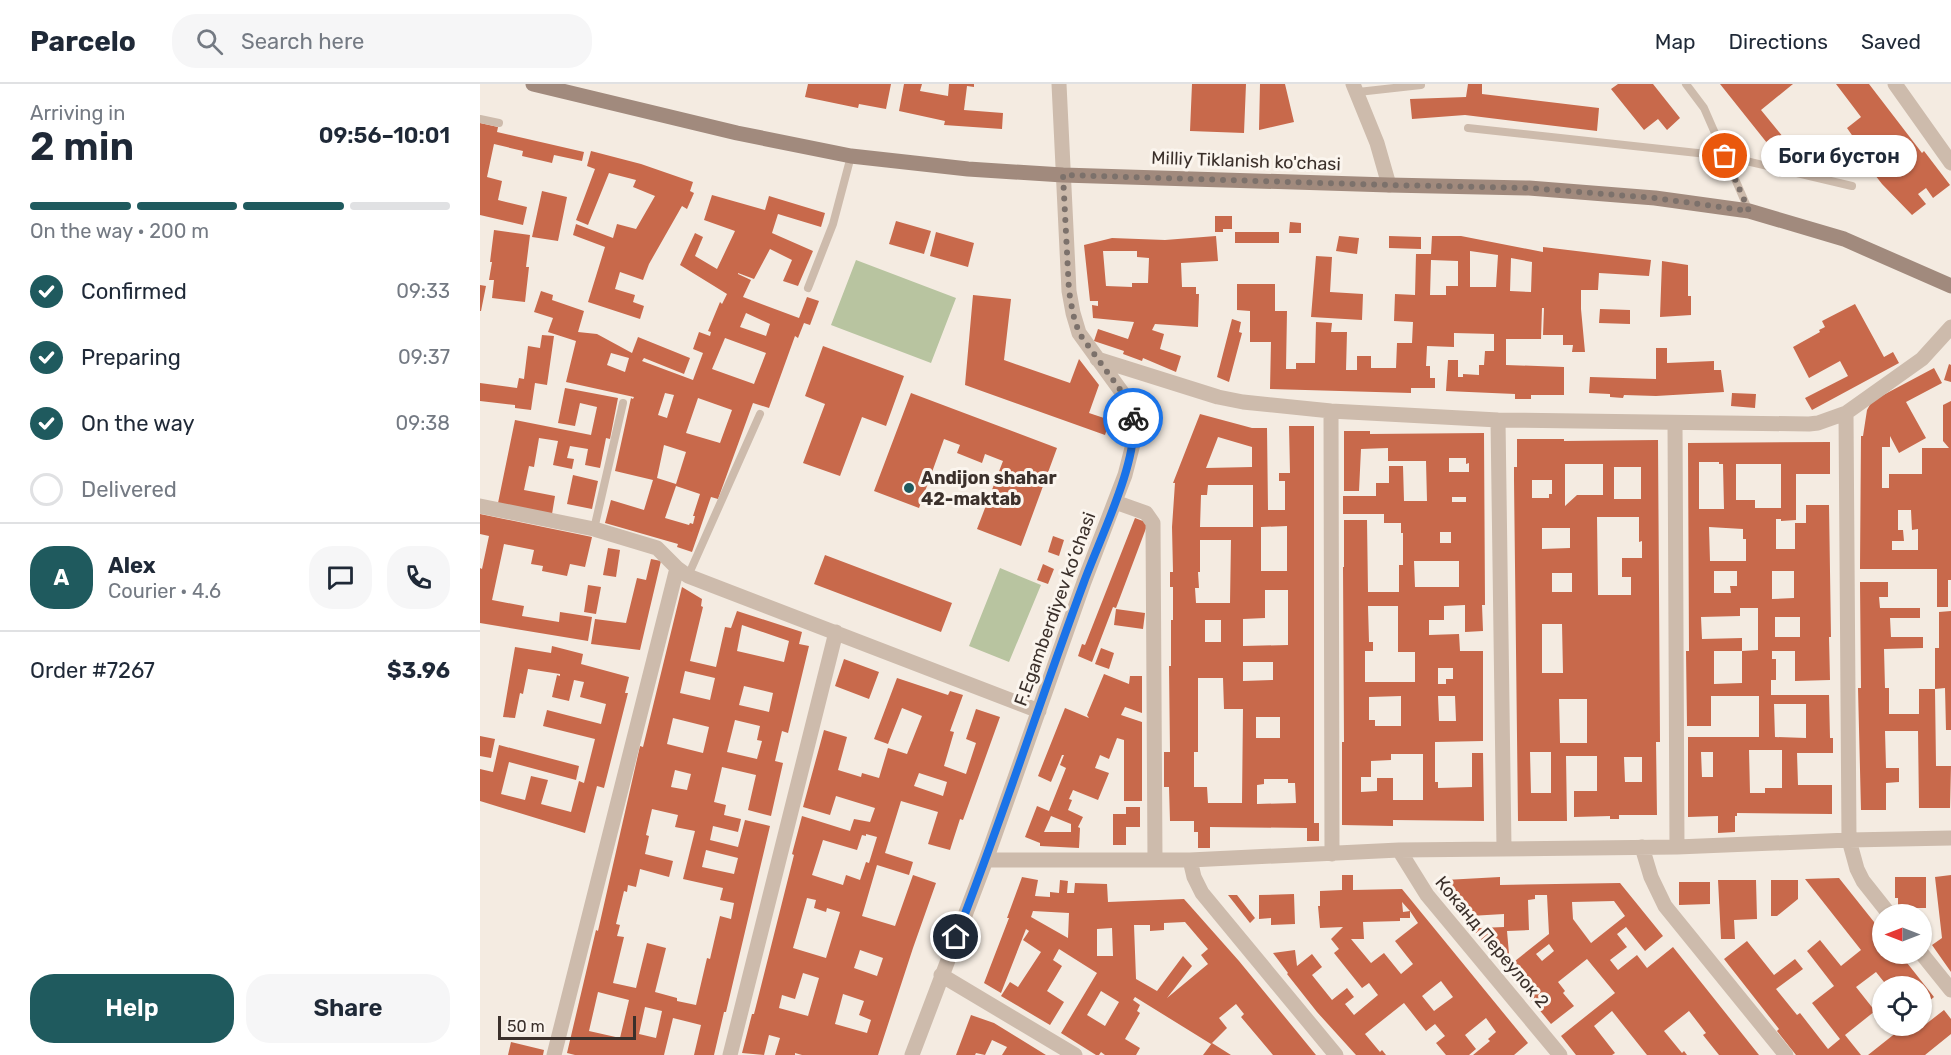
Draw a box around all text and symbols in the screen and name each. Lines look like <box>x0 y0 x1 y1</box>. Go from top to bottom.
search box <box>172 14 592 68</box>
text: Parcelo <box>30 25 136 58</box>
icon: search <box>193 25 226 58</box>
text: Search here <box>241 28 364 55</box>
text: Map <box>1655 29 1696 54</box>
text: Directions <box>1729 29 1828 54</box>
text: Saved <box>1861 29 1921 54</box>
text: Arriving in <box>30 101 125 125</box>
text: 09:56–10:01 <box>319 122 450 149</box>
text: 2 min <box>30 124 134 170</box>
pin <box>1699 130 1750 181</box>
callout: Боги бустон <box>1761 135 1917 177</box>
icon: bag <box>1708 139 1741 172</box>
text: Боги бустон <box>1778 144 1900 168</box>
street label: Milliy Tiklanish ko'chasi <box>1151 147 1341 175</box>
text: On the way · 200 m <box>30 219 209 243</box>
icon: check <box>30 275 63 308</box>
text: Confirmed <box>81 278 187 305</box>
text: 09:33 <box>396 279 450 303</box>
icon: check <box>30 341 63 374</box>
text: Preparing <box>81 344 181 371</box>
text: 09:37 <box>398 345 450 369</box>
courier <box>1103 388 1163 448</box>
icon: bike <box>1117 402 1150 435</box>
icon: check <box>30 407 63 440</box>
text: On the way <box>81 410 195 437</box>
text: 09:38 <box>396 411 450 435</box>
place label: Andijon shahar 42-maktab <box>921 467 1057 510</box>
text: Delivered <box>81 476 177 503</box>
marker: Andijon shahar 42-maktab <box>902 481 916 495</box>
street label: F.Egamberdiyev kо‘chasi <box>1010 509 1100 709</box>
button: chat <box>309 546 372 609</box>
button: phone <box>387 546 450 609</box>
text: Alex <box>108 552 156 579</box>
text: A <box>54 564 69 591</box>
text: Courier · 4.6 <box>108 579 221 603</box>
text: Order #7267 <box>30 657 155 684</box>
text: $3.96 <box>387 657 450 684</box>
street label: Коканд Πереулок 2 <box>1430 872 1554 1012</box>
north arrow <box>1872 904 1932 964</box>
map controls <box>1872 904 1932 1036</box>
pin <box>930 911 981 962</box>
icon: home <box>939 920 972 953</box>
button: Help <box>30 974 234 1043</box>
button: Share <box>246 974 450 1043</box>
button: locate <box>1872 976 1932 1036</box>
scale bar <box>498 1013 636 1040</box>
text: 50 m <box>507 1017 545 1036</box>

